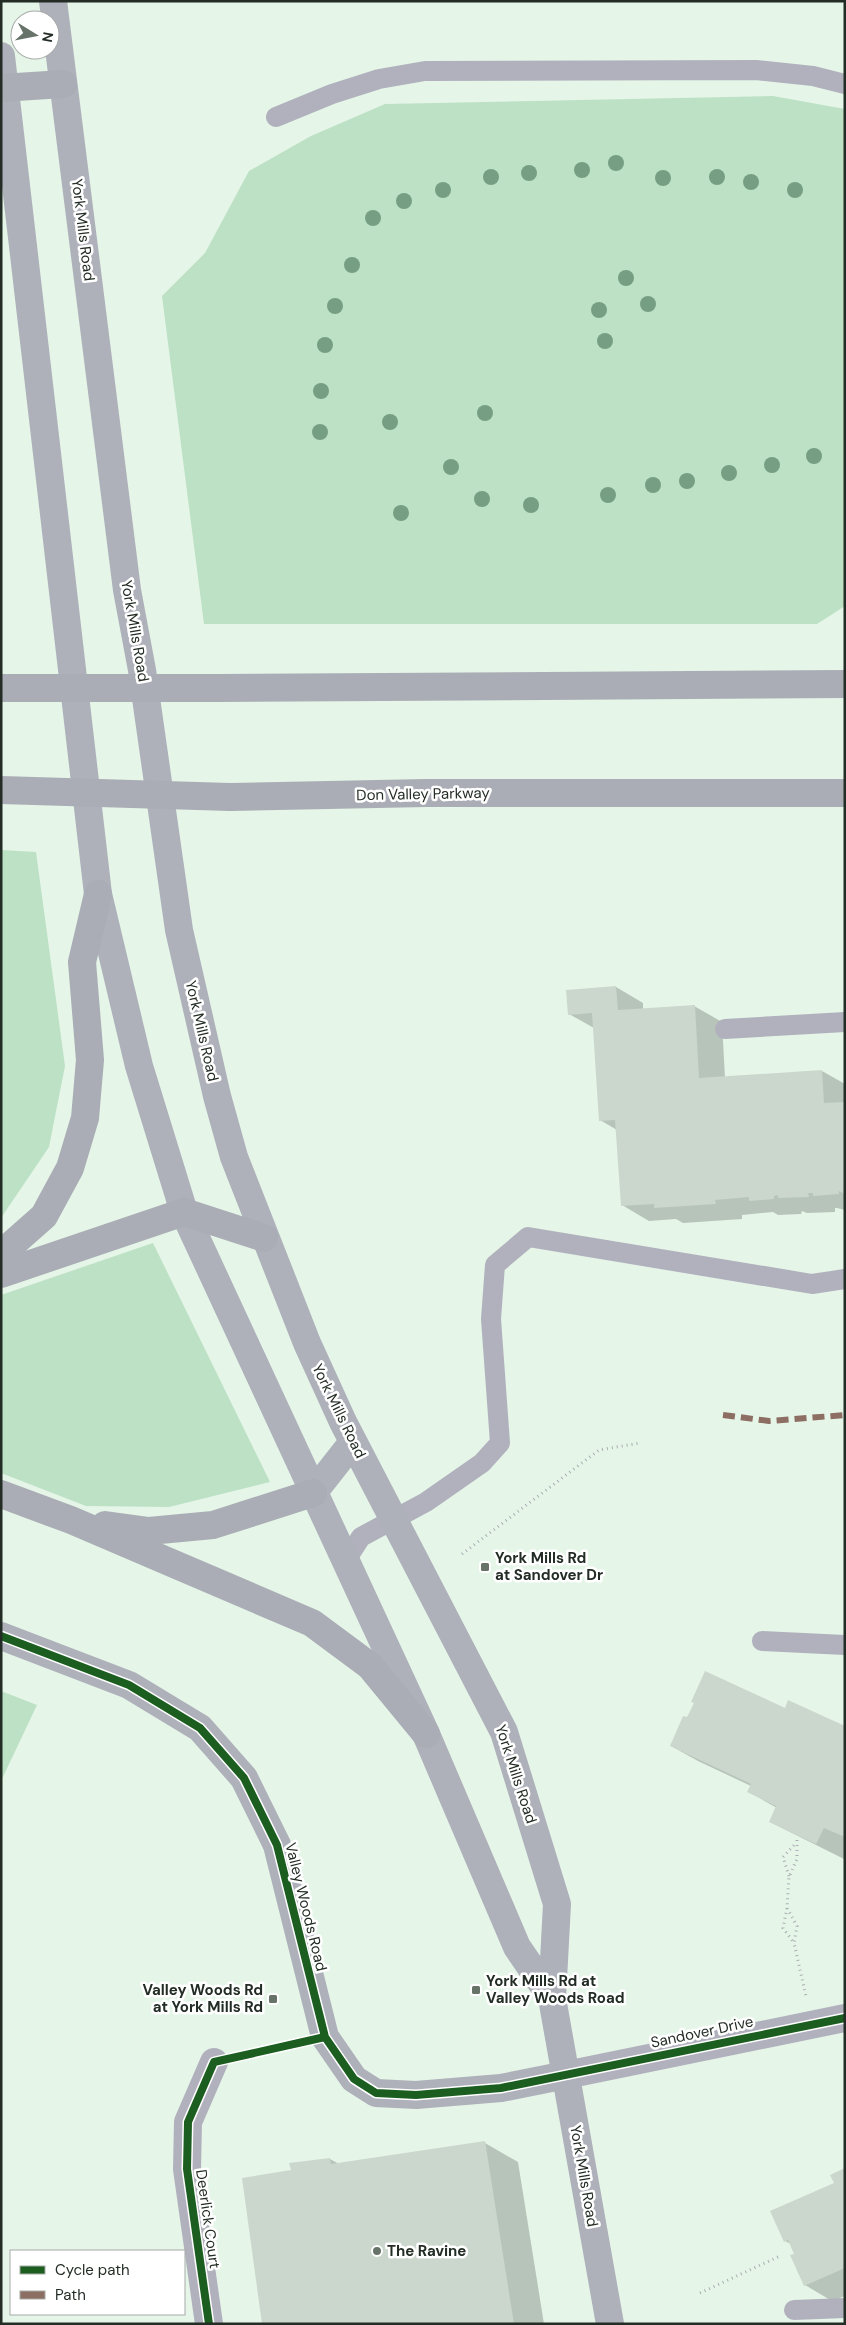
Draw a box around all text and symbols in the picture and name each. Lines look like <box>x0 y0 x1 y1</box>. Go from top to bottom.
north arrow <box>10 10 60 60</box>
text: N <box>38 31 58 44</box>
street label: York Mills Road <box>67 178 99 282</box>
street label: York Mills Road <box>116 579 154 683</box>
street label: Don Valley Parkway <box>356 783 491 805</box>
street label: York Mills Road <box>181 979 223 1083</box>
street label: York Mills Road <box>307 1360 371 1462</box>
place label: York Mills Rd at Sandover Dr <box>495 1548 603 1585</box>
marker: York Mills Rd at Sandover Dr <box>479 1561 491 1573</box>
street label: York Mills Road <box>491 1722 541 1826</box>
street label: Valley Woods Road <box>280 1841 332 1973</box>
place label: York Mills Rd at Valley Woods Road <box>486 1971 625 2008</box>
place label: Valley Woods Rd at York Mills Rd <box>142 1980 263 2017</box>
marker: York Mills Rd at Valley Woods Road <box>470 1984 482 1996</box>
marker: Valley Woods Rd at York Mills Rd <box>267 1993 279 2005</box>
street label: Sandover Drive <box>649 2011 755 2053</box>
street label: York Mills Road <box>565 2124 603 2228</box>
street label: Deerlick Court <box>191 2168 225 2270</box>
place label: The Ravine <box>387 2241 466 2261</box>
marker: The Ravine <box>371 2245 383 2257</box>
legend <box>10 2250 185 2315</box>
text: Cycle path <box>55 2260 130 2280</box>
text: Path <box>55 2285 86 2305</box>

